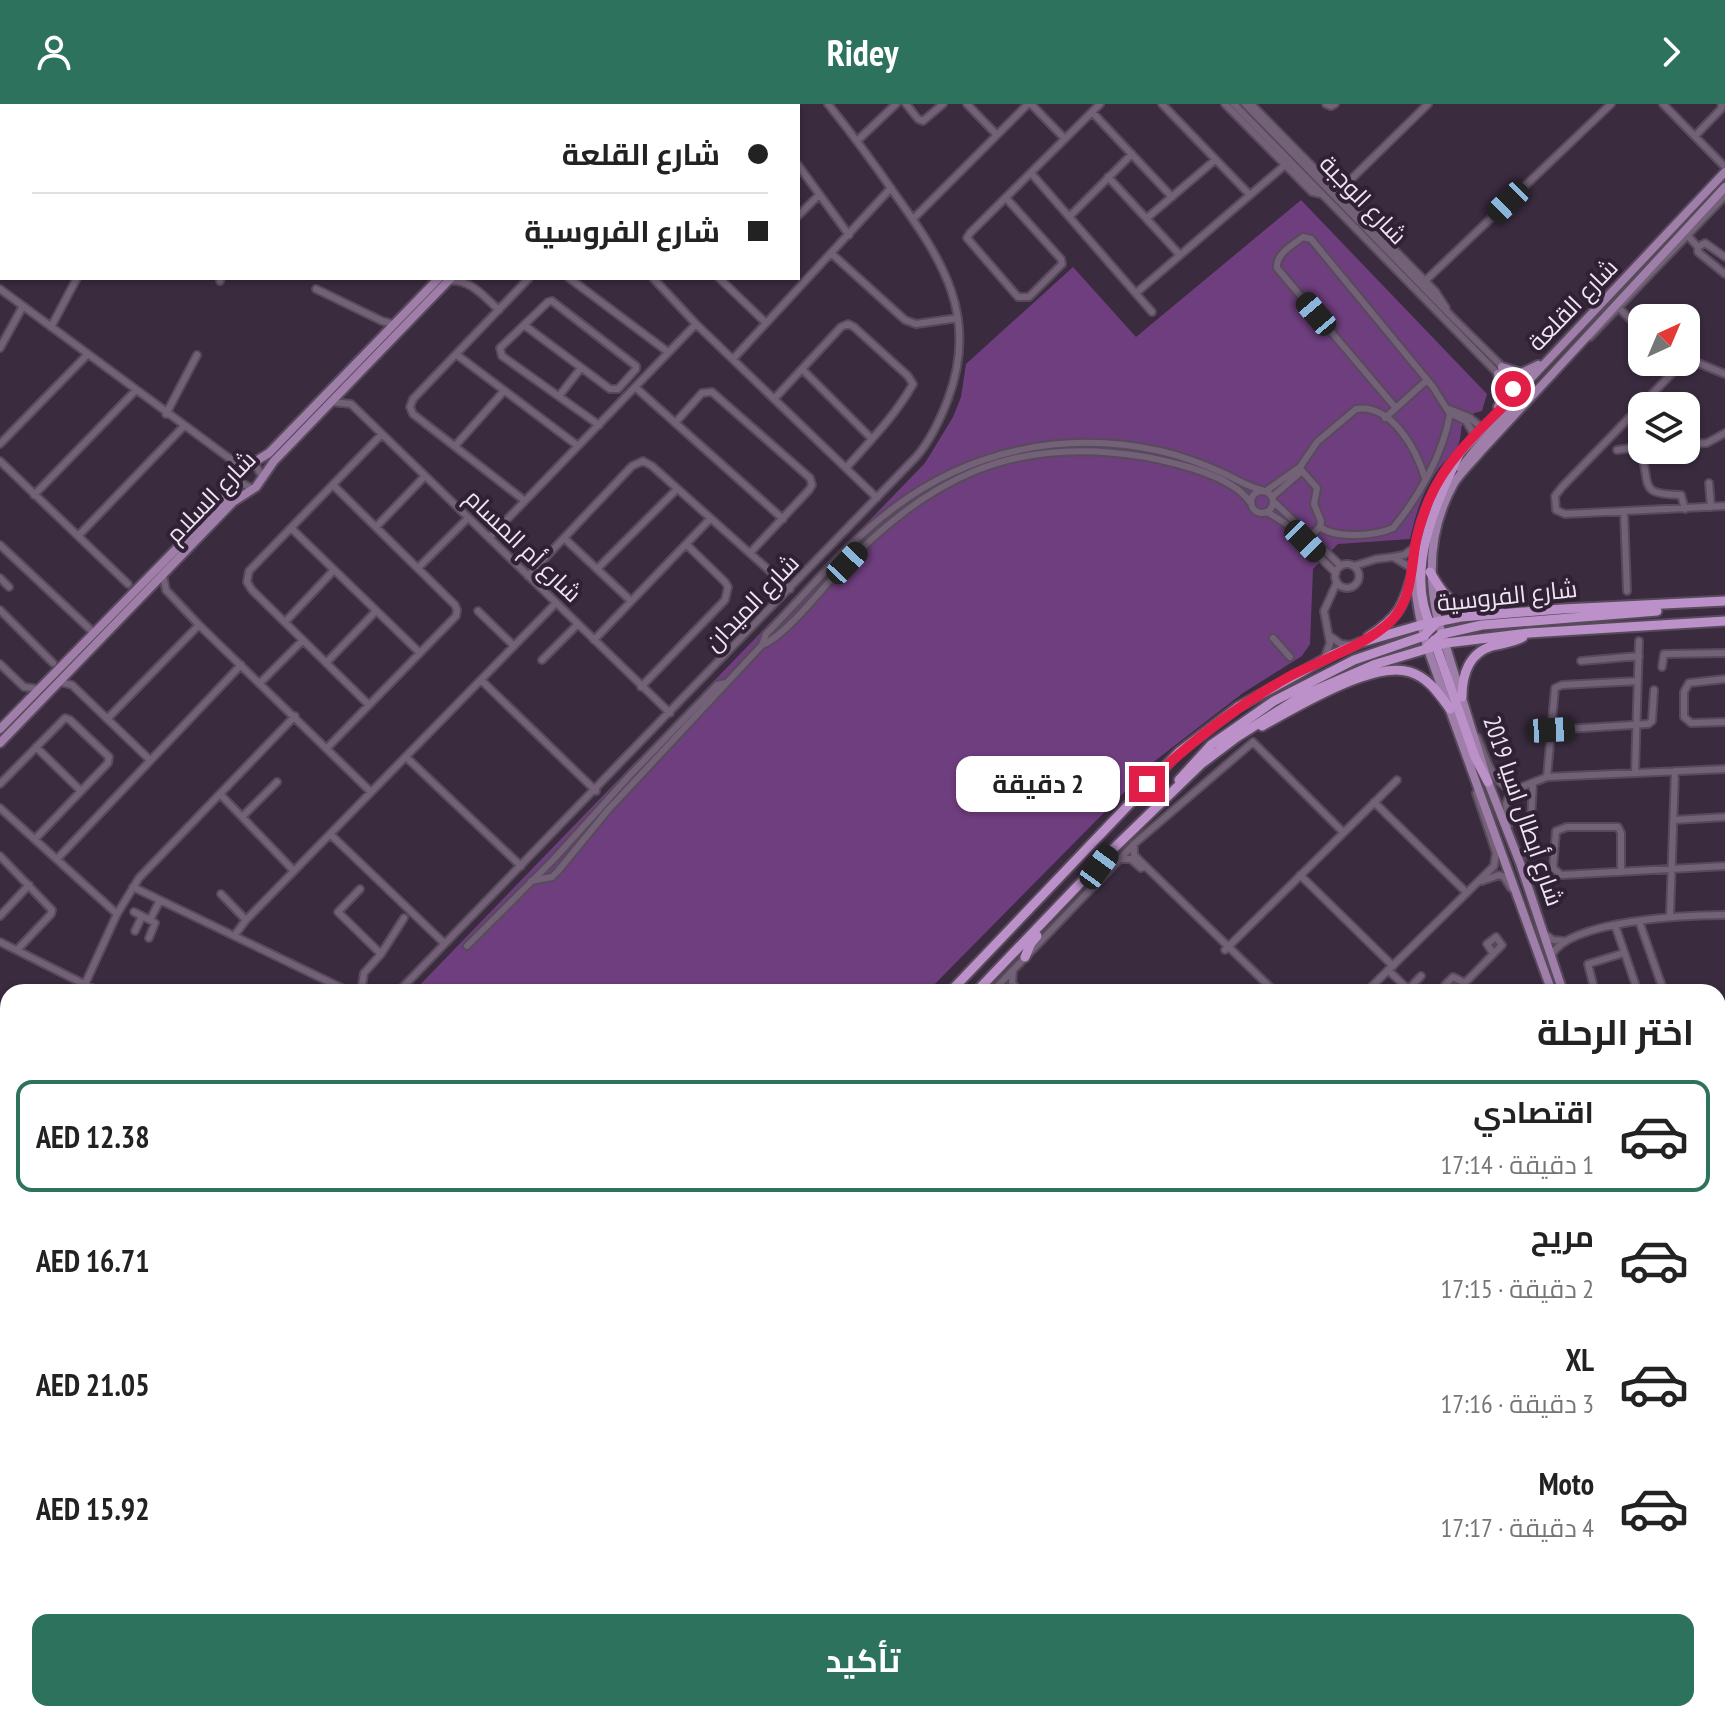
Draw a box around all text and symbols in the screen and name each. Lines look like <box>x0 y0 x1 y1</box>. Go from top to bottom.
text: Ridey <box>827 29 898 76</box>
icon: person <box>32 30 76 74</box>
icon: forward <box>1649 30 1693 74</box>
text: شارع القلعة <box>562 134 720 173</box>
street label: شارع الوجبة <box>1312 148 1414 252</box>
car <box>1482 177 1534 227</box>
text: شارع الفروسية <box>524 211 720 250</box>
street label: شارع القلعة <box>1521 252 1625 358</box>
car <box>1291 288 1341 340</box>
north arrow <box>1628 304 1700 376</box>
map controls <box>1628 304 1700 464</box>
route start <box>1495 371 1531 407</box>
button: layers <box>1628 392 1700 464</box>
street label: شارع السلام <box>159 444 263 550</box>
street label: شارع أم المسام <box>458 482 588 610</box>
car <box>1280 515 1330 567</box>
car <box>822 537 872 589</box>
street label: شارع الميدان <box>698 548 806 658</box>
street label: شارع الفروسية <box>1435 573 1579 619</box>
street label: شارع أبطال اسيا 2019 <box>1475 712 1571 910</box>
car <box>1526 717 1576 743</box>
callout: 2 دقيقة <box>955 756 1119 812</box>
route end <box>1129 766 1165 802</box>
text: 2 دقيقة <box>992 767 1084 800</box>
car <box>1075 841 1123 893</box>
text: اختر الرحلة <box>1537 1008 1694 1055</box>
text: اقتصادي <box>1473 1092 1594 1131</box>
icon: car <box>1618 1100 1690 1172</box>
text: AED 12.38 <box>36 1117 150 1156</box>
text: 1 دقيقة · 17:14 <box>1440 1148 1594 1181</box>
text: مريح <box>1531 1216 1594 1255</box>
icon: car <box>1618 1224 1690 1296</box>
text: AED 16.71 <box>36 1241 150 1280</box>
text: 2 دقيقة · 17:15 <box>1440 1272 1594 1305</box>
text: XL <box>1565 1340 1594 1379</box>
icon: car <box>1618 1348 1690 1420</box>
text: AED 21.05 <box>36 1365 150 1404</box>
text: 3 دقيقة · 17:16 <box>1440 1387 1594 1420</box>
text: Moto <box>1539 1464 1594 1503</box>
icon: car <box>1618 1472 1690 1544</box>
text: AED 15.92 <box>36 1489 150 1528</box>
text: 4 دقيقة · 17:17 <box>1440 1511 1594 1544</box>
button: تأكيد <box>32 1614 1694 1706</box>

